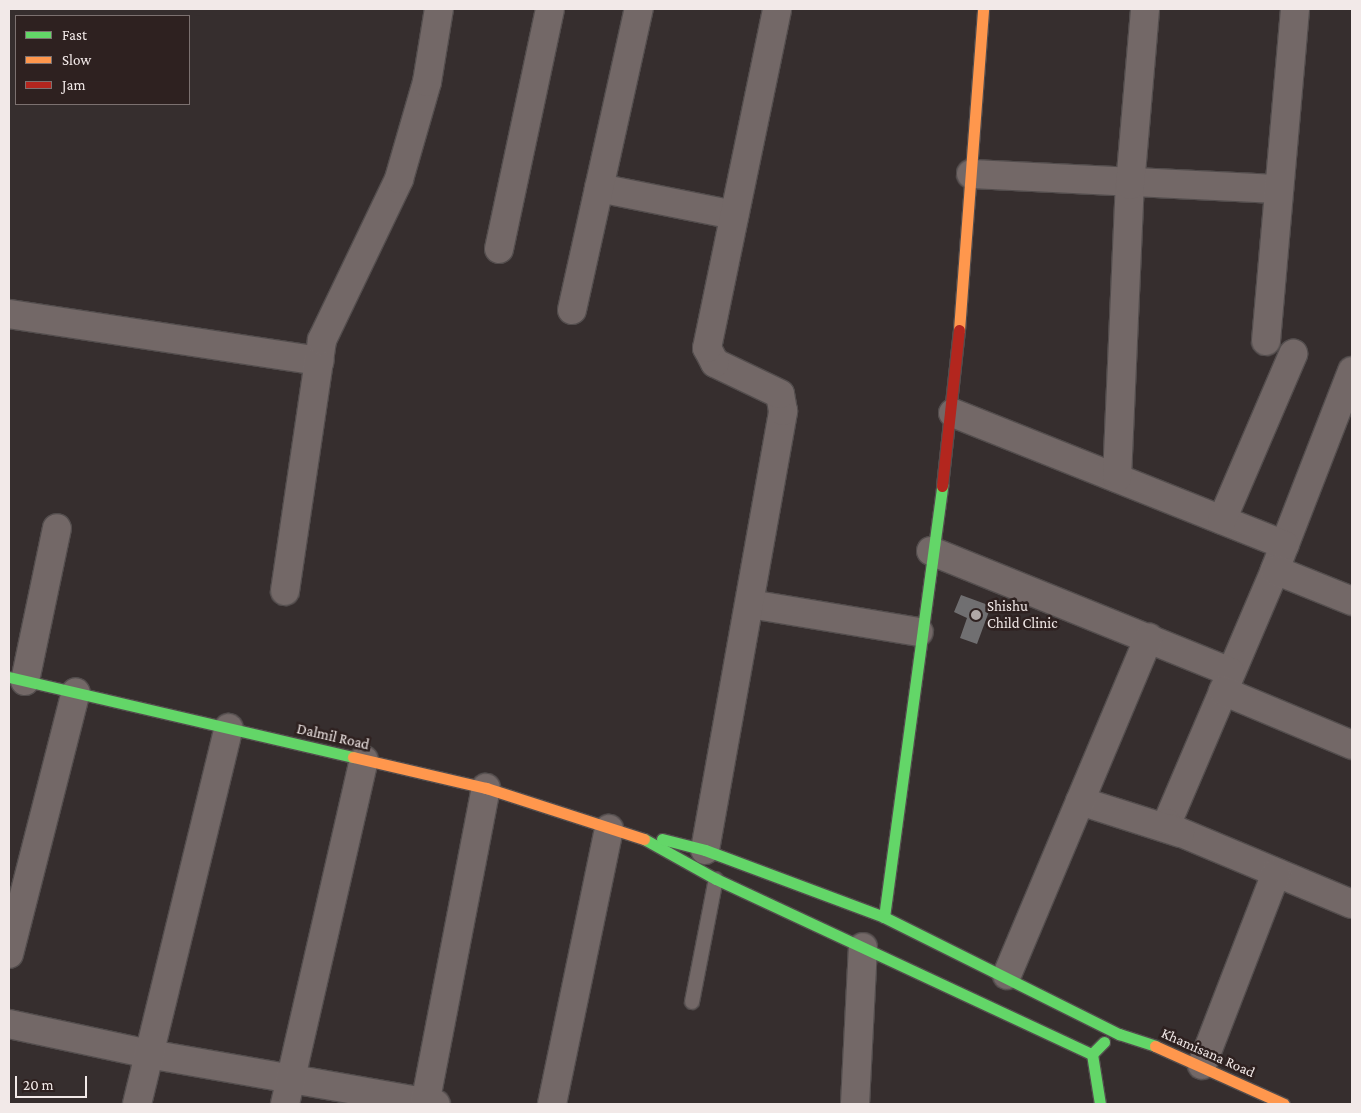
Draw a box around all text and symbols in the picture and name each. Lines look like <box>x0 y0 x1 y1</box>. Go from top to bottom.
legend <box>15 15 190 105</box>
text: Fast <box>62 27 87 43</box>
text: Slow <box>62 52 91 68</box>
text: Jam <box>62 77 85 93</box>
place label: Shishu Child Clinic <box>987 597 1057 632</box>
marker: Shishu Child Clinic <box>969 608 983 622</box>
street label: Dalmil Road <box>295 720 371 754</box>
street label: Khamisana Road <box>1158 1024 1258 1082</box>
scale bar <box>18 1066 90 1098</box>
text: 20 m <box>23 1077 54 1093</box>

